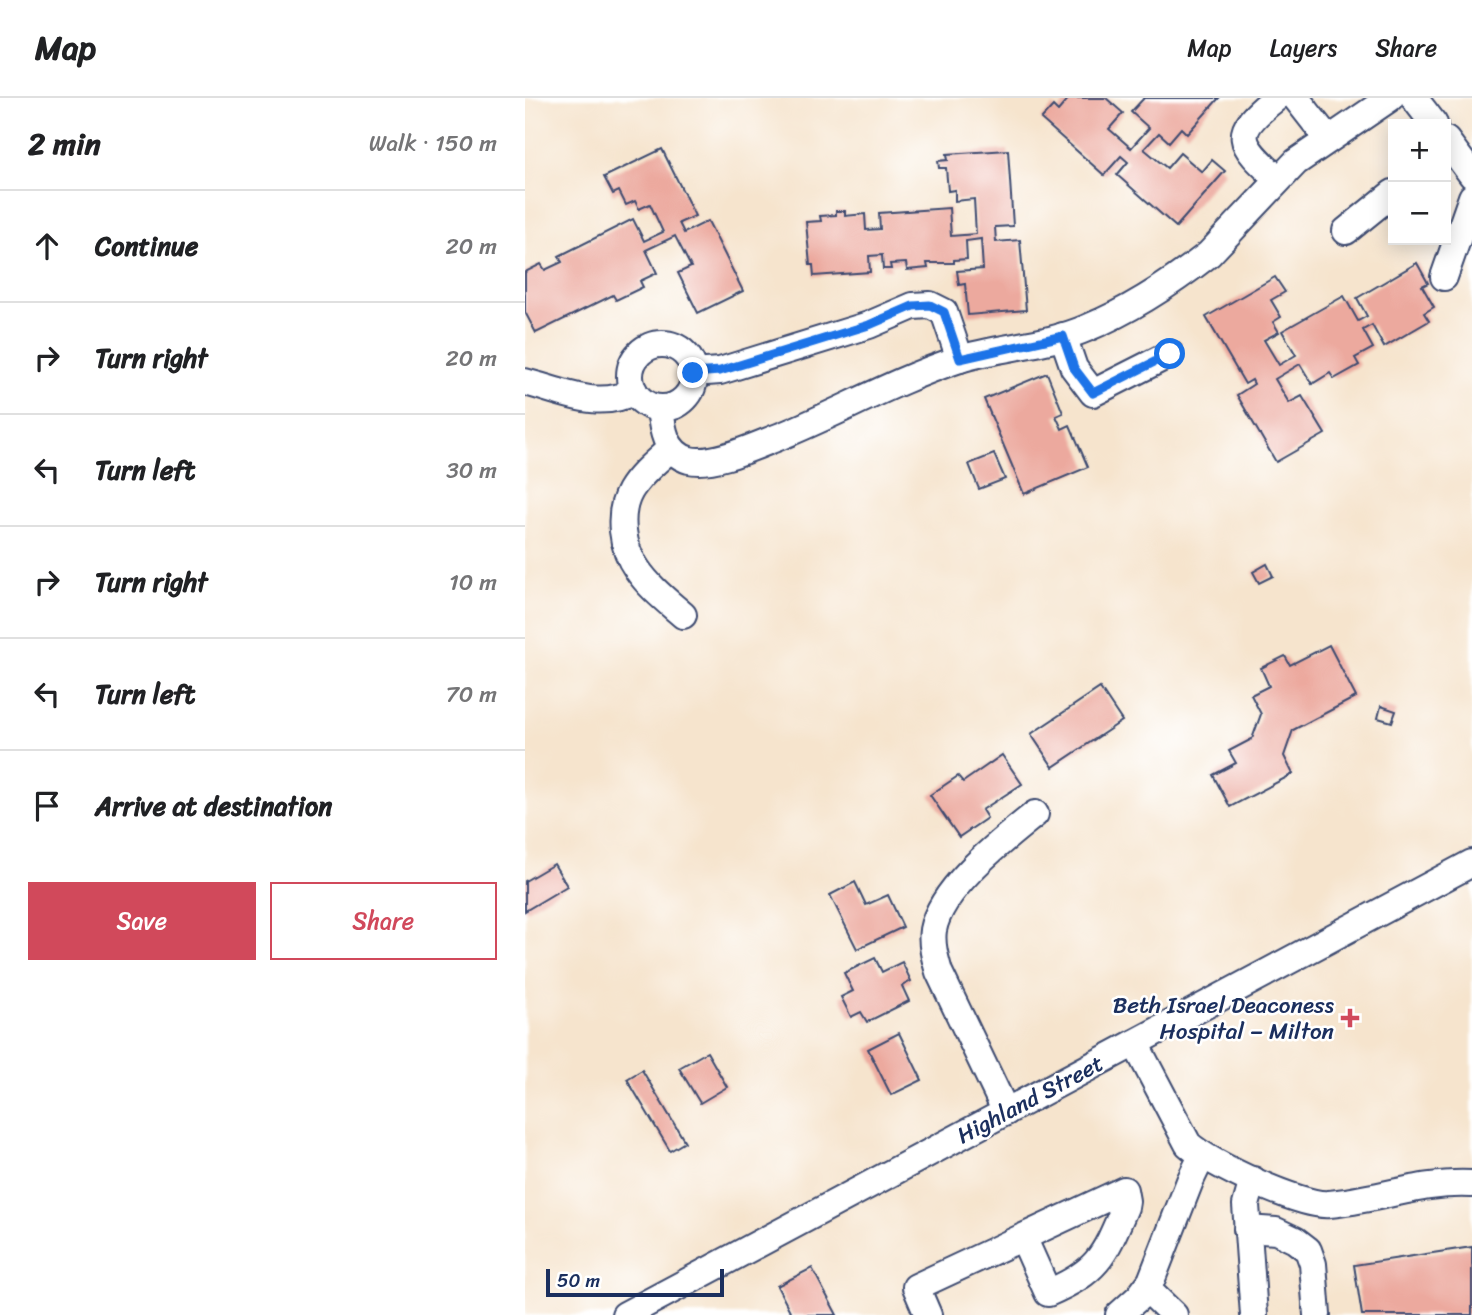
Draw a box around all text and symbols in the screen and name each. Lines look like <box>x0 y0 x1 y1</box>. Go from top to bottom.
text: Map <box>35 19 96 77</box>
text: Map <box>1187 27 1232 69</box>
text: Layers <box>1270 27 1337 69</box>
text: Share <box>1375 27 1437 69</box>
text: 2 min <box>28 117 101 171</box>
map controls <box>1388 119 1451 245</box>
button: + <box>1388 119 1451 182</box>
text: Walk · 150 m <box>369 123 497 164</box>
button: − <box>1388 182 1451 245</box>
text: Continue <box>95 223 198 269</box>
text: 20 m <box>446 226 497 267</box>
icon: ahead <box>28 227 66 265</box>
text: Turn right <box>95 335 208 381</box>
text: 20 m <box>446 338 497 379</box>
route start <box>1154 338 1185 369</box>
icon: right <box>28 339 66 377</box>
route end <box>677 357 708 388</box>
text: Turn left <box>95 447 195 493</box>
text: 30 m <box>446 450 497 491</box>
icon: left <box>28 451 66 489</box>
text: Turn right <box>95 559 208 605</box>
text: 10 m <box>449 562 497 603</box>
icon: right <box>28 563 66 601</box>
text: Turn left <box>95 671 195 717</box>
text: 70 m <box>446 674 497 715</box>
icon: left <box>28 675 66 713</box>
text: Arrive at destination <box>95 783 332 829</box>
icon: arrive <box>28 787 66 825</box>
button: Save <box>28 882 256 960</box>
button: Share <box>270 882 497 960</box>
place label: Beth Israel Deaconess Hospital – Milton <box>1113 985 1335 1052</box>
marker: Beth Israel Deaconess Hospital – Milton <box>1340 1008 1360 1028</box>
street label: Highland Street <box>949 1043 1111 1156</box>
text: 50 m <box>557 1264 600 1297</box>
scale bar <box>546 1266 725 1298</box>

